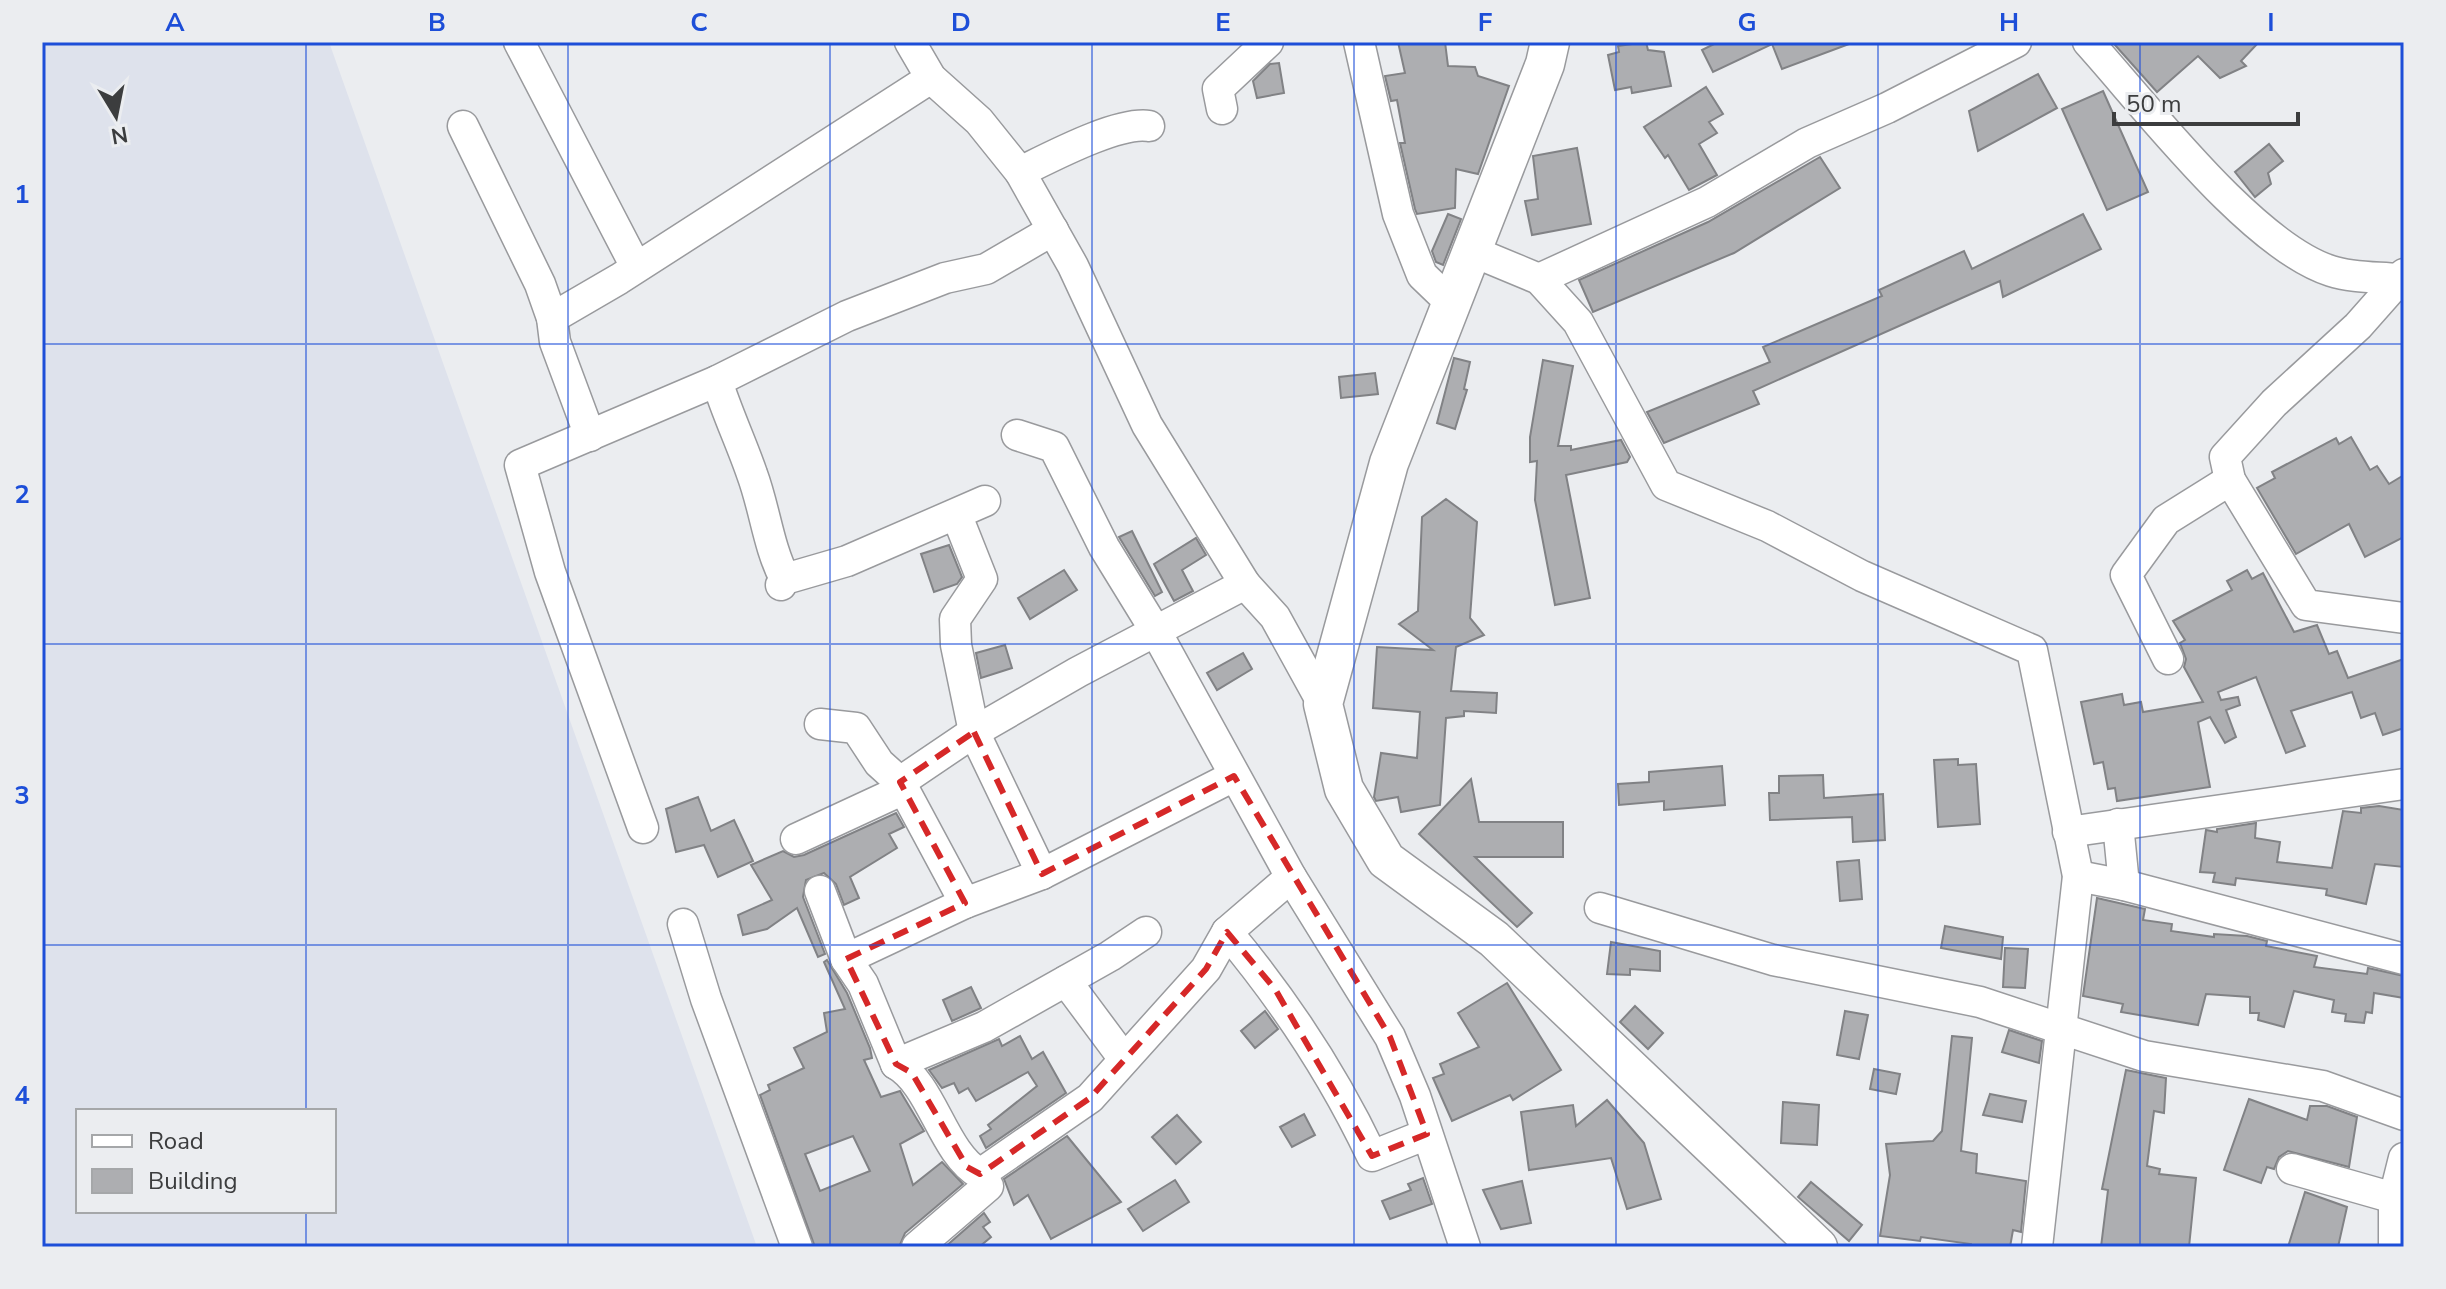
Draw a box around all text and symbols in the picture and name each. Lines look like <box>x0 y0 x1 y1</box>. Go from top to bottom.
text: A <box>165 5 185 40</box>
text: B <box>428 5 446 40</box>
text: C <box>690 5 708 40</box>
text: D <box>951 5 971 40</box>
text: E <box>1215 5 1231 40</box>
text: F <box>1478 5 1492 40</box>
text: G <box>1737 5 1757 40</box>
text: H <box>1999 5 2019 40</box>
text: I <box>2267 5 2275 40</box>
north arrow <box>76 76 156 156</box>
scale bar <box>2114 76 2298 126</box>
text: 50 m <box>2126 88 2182 120</box>
text: N <box>109 119 130 151</box>
text: 1 <box>14 177 30 212</box>
text: 2 <box>14 477 30 512</box>
text: 3 <box>14 778 30 813</box>
text: 4 <box>14 1078 30 1113</box>
legend <box>76 1109 336 1213</box>
text: Road <box>148 1125 204 1157</box>
text: Building <box>148 1165 238 1197</box>

